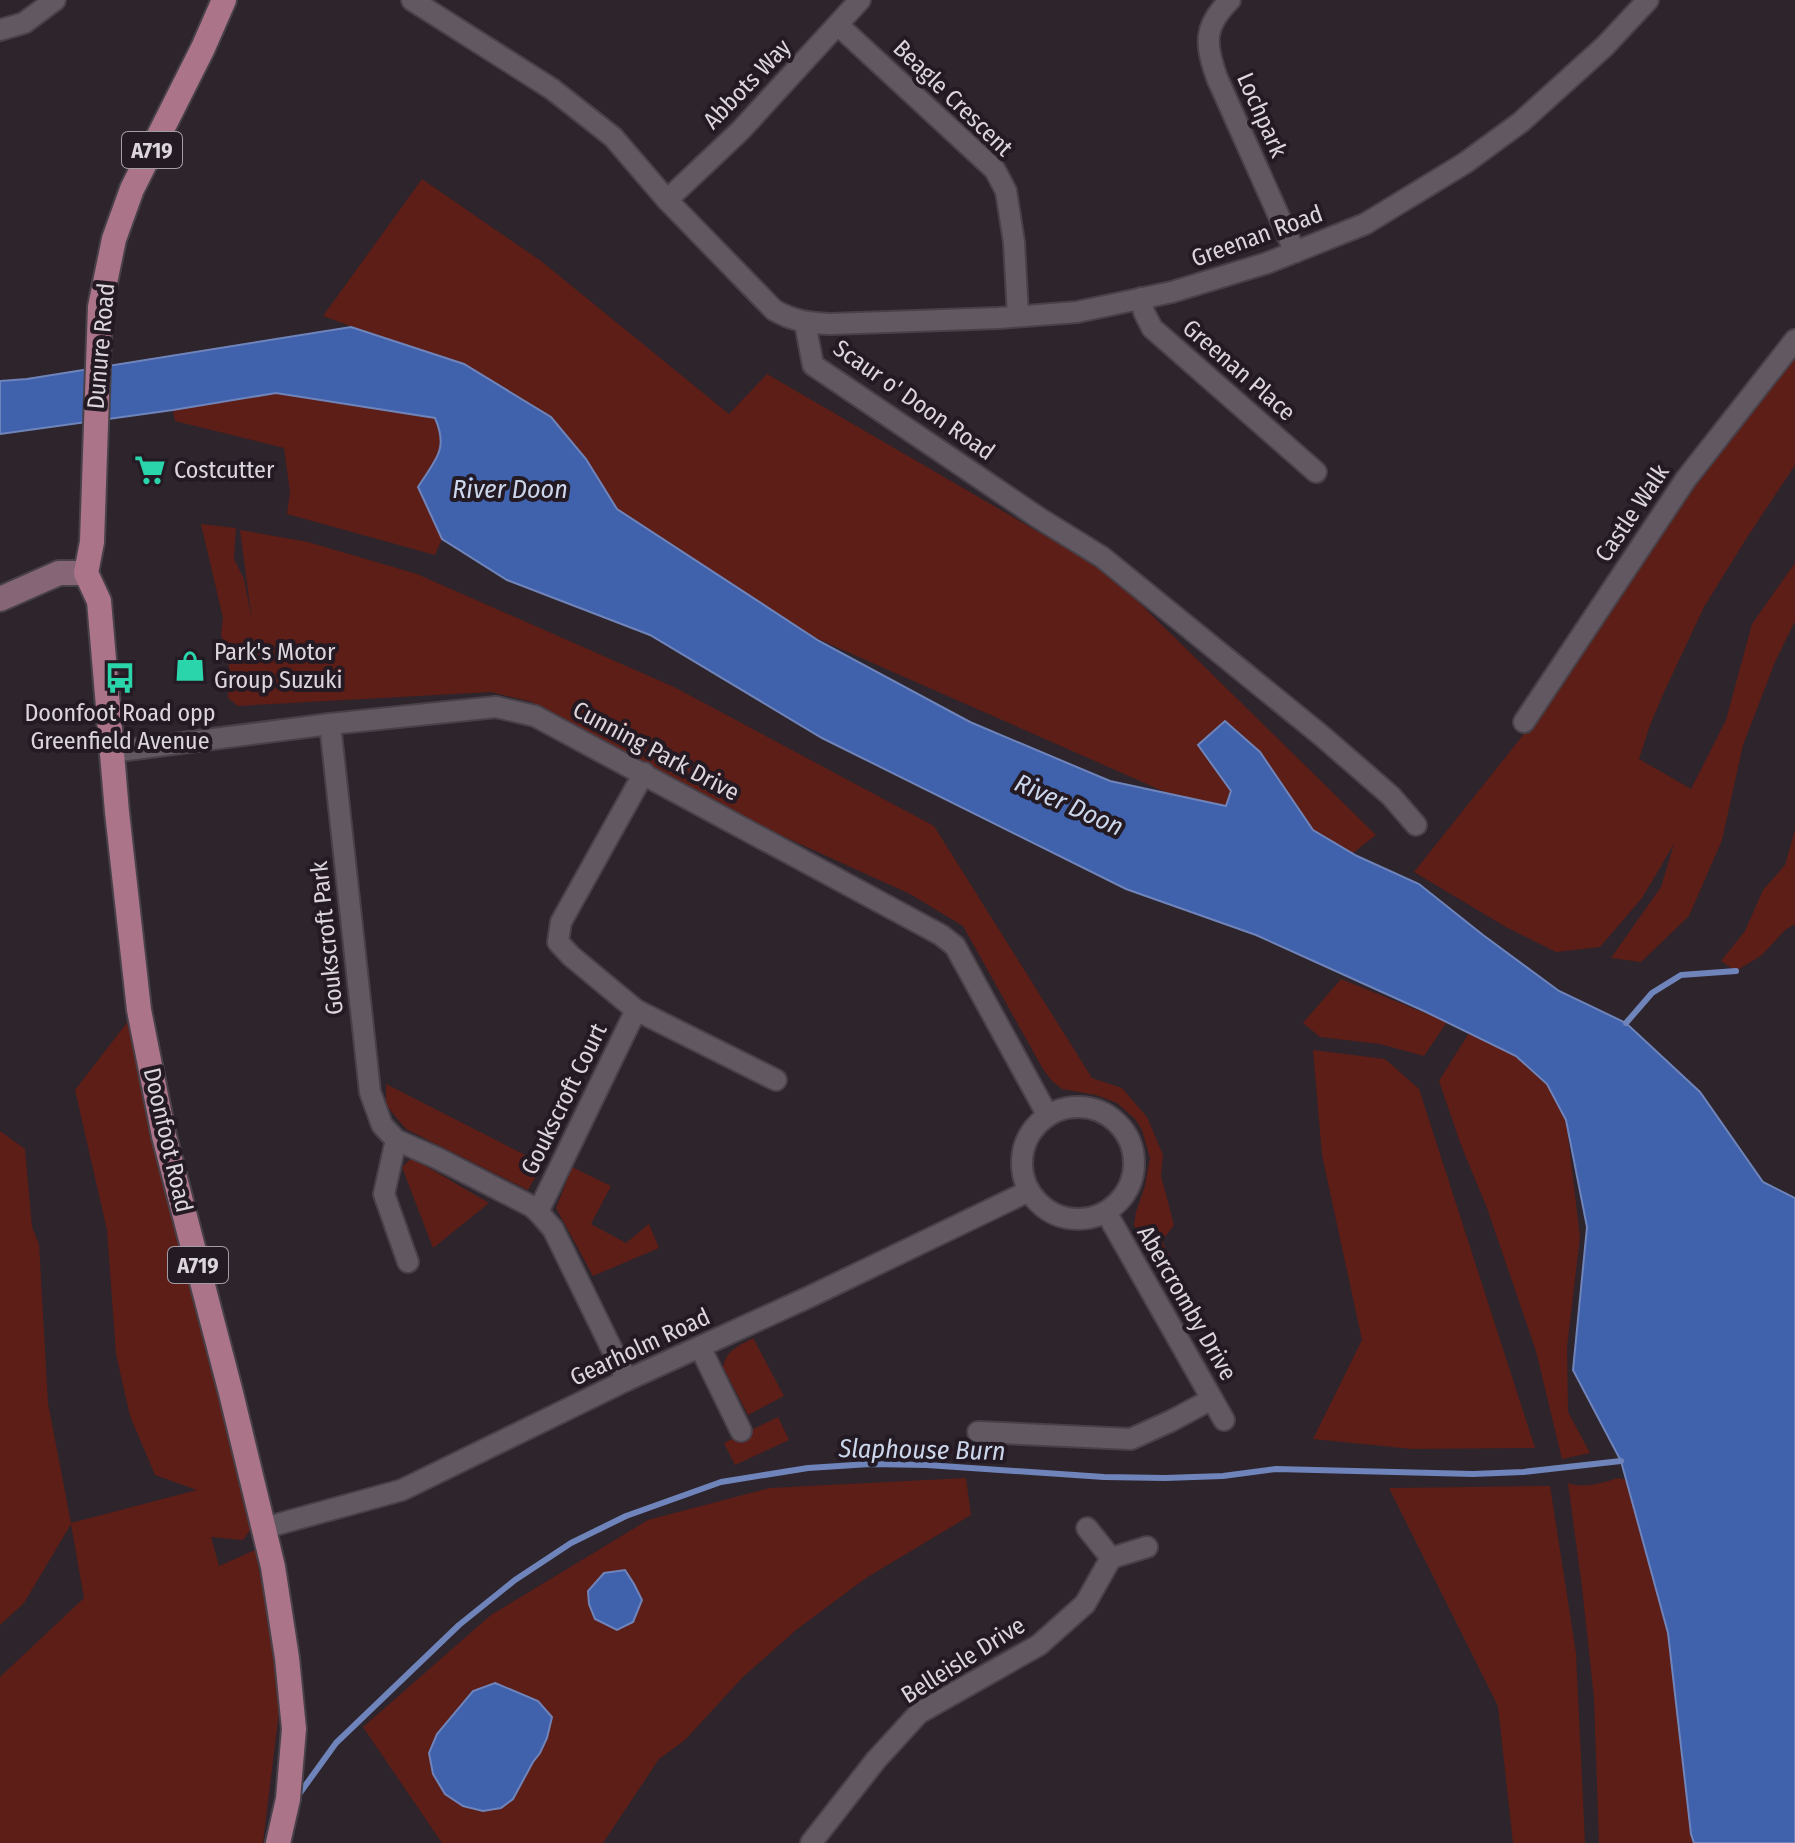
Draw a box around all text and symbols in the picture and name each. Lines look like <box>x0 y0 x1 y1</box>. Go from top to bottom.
street label: Abbots Way <box>697 33 797 135</box>
street label: Beagle Crescent <box>887 34 1019 162</box>
street label: Lochpark <box>1231 68 1293 162</box>
road number: A719 <box>122 132 182 168</box>
street label: Greenan Road <box>1188 199 1326 273</box>
street label: Dunure Road <box>82 282 120 410</box>
street label: Greenan Place <box>1177 314 1301 426</box>
street label: Scaur o' Doon Road <box>828 334 1000 466</box>
supermarket icon: Costcutter <box>133 453 167 487</box>
place label: Costcutter <box>174 456 275 484</box>
street label: Castle Walk <box>1589 458 1675 567</box>
water label: River Doon <box>452 474 568 505</box>
place label: Park's Motor Group Suzuki <box>214 638 343 694</box>
shop icon: Park's Motor Group Suzuki <box>173 649 207 683</box>
bus stop icon: Doonfoot Road opp Greenfield Avenue <box>103 661 137 695</box>
street label: Cunning Park Drive <box>568 695 744 807</box>
place label: Doonfoot Road opp Greenfield Avenue <box>24 699 216 755</box>
water label: River Doon <box>1010 767 1128 843</box>
street label: Goukscroft Park <box>305 859 349 1016</box>
street label: Goukscroft Court <box>515 1019 613 1179</box>
street label: Doonfoot Road <box>138 1065 198 1215</box>
street label: Abercromby Drive <box>1131 1221 1243 1385</box>
road number: A719 <box>168 1247 228 1283</box>
street label: Gearholm Road <box>566 1302 714 1392</box>
water label: Slaphouse Burn <box>837 1433 1006 1467</box>
street label: Belleisle Drive <box>896 1611 1030 1709</box>

